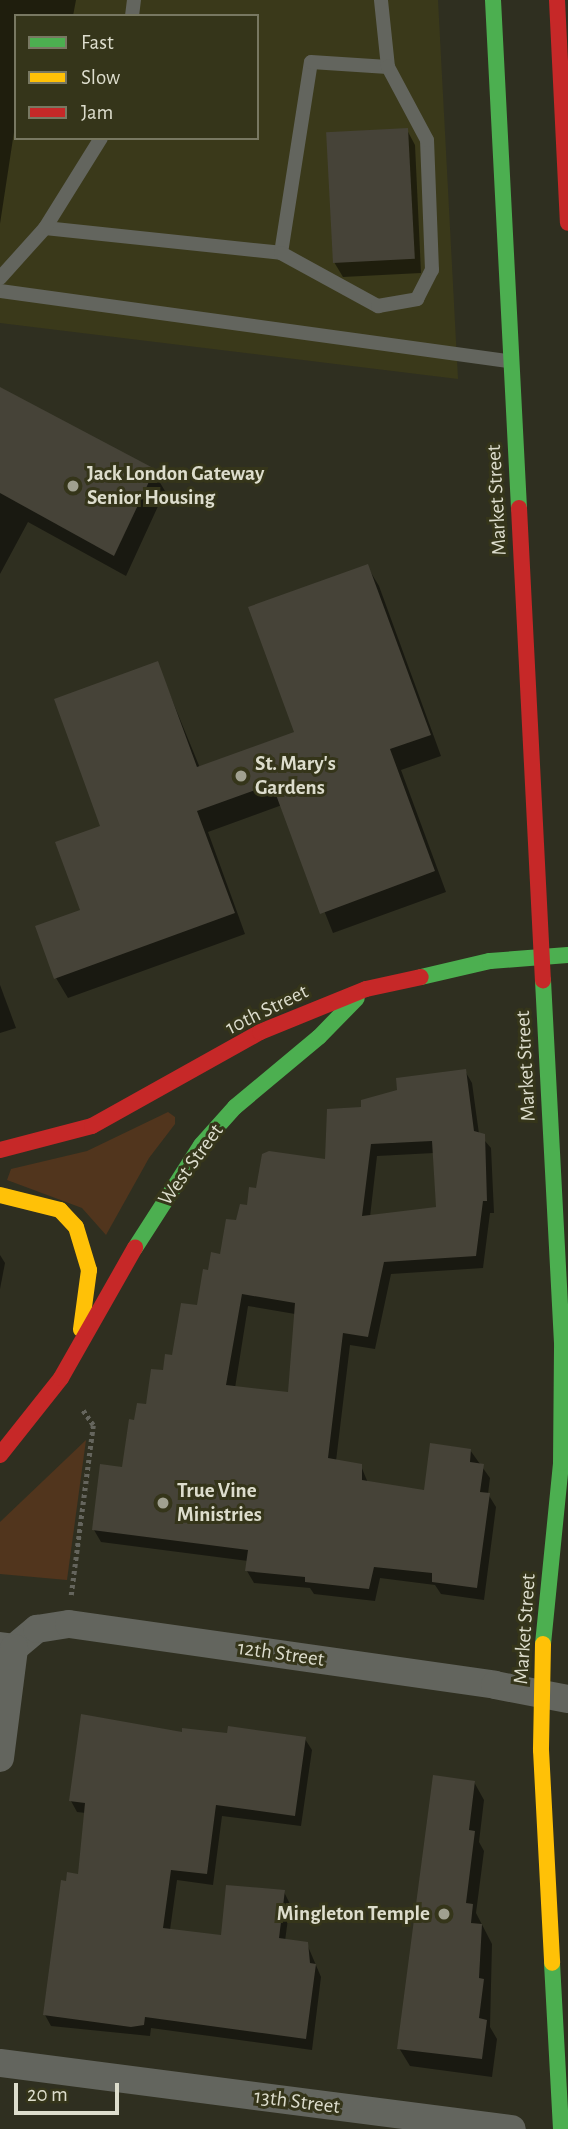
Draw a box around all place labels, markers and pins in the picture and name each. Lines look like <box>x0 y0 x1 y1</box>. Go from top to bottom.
place label: Jack London Gateway Senior Housing <box>87 461 264 511</box>
marker: Jack London Gateway Senior Housing <box>65 478 81 494</box>
place label: St. Mary's Gardens <box>255 751 336 801</box>
marker: St. Mary's Gardens <box>233 768 249 784</box>
place label: True Vine Ministries <box>177 1478 262 1528</box>
marker: True Vine Ministries <box>155 1495 171 1511</box>
place label: Mingleton Temple <box>277 1901 430 1927</box>
marker: Mingleton Temple <box>436 1906 452 1922</box>

